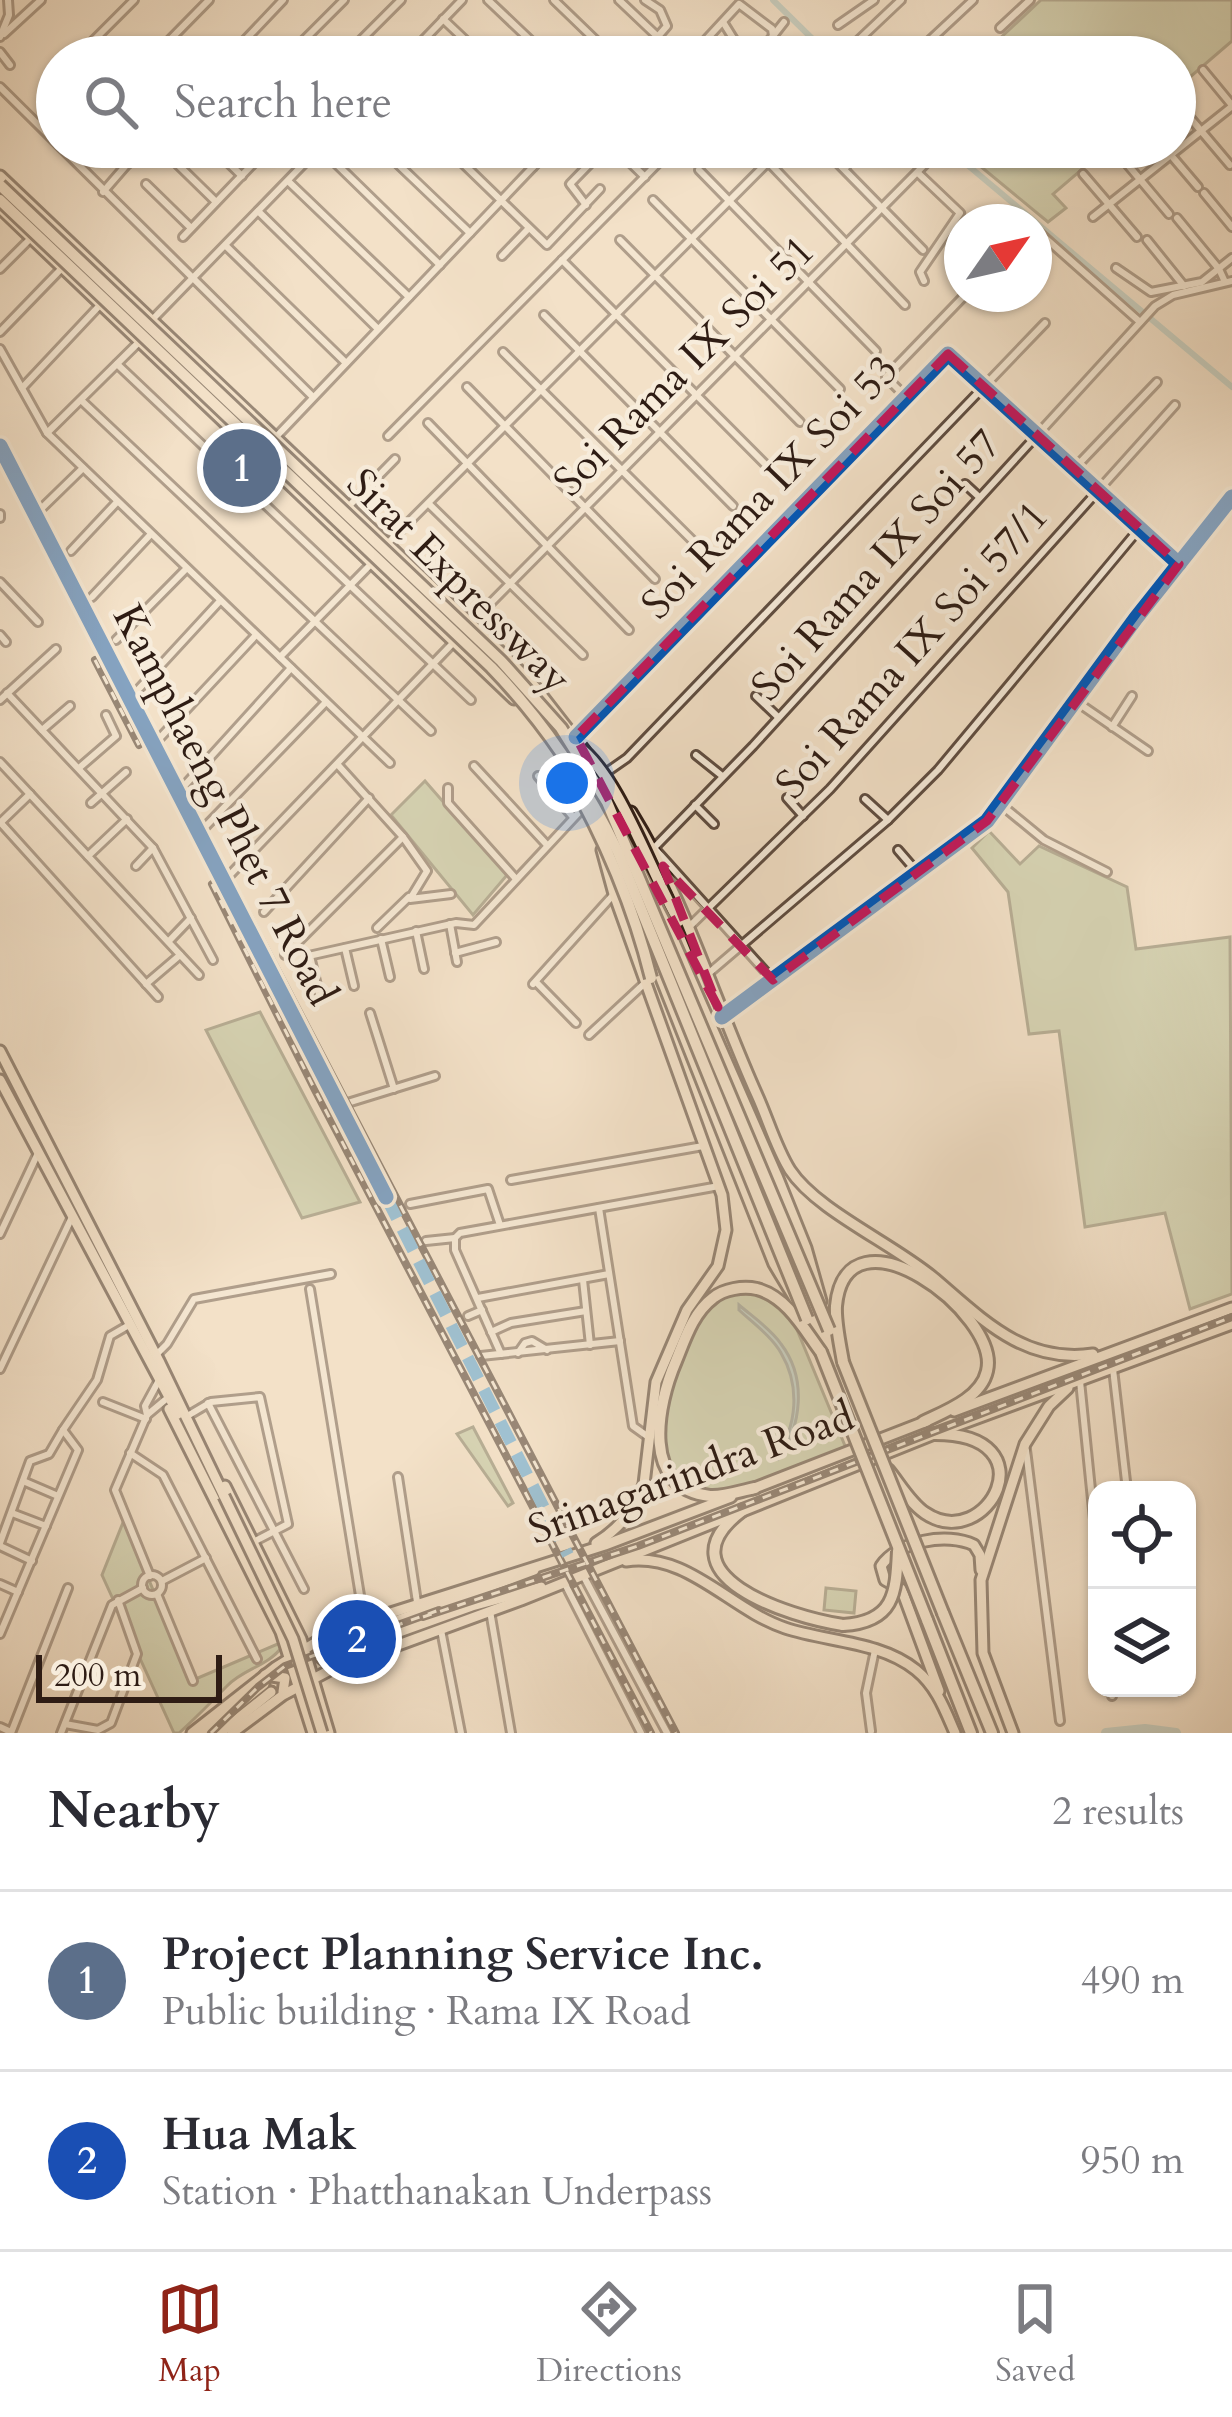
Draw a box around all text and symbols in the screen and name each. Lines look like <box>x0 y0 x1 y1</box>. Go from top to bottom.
search box <box>36 36 1196 168</box>
icon: search <box>78 69 144 135</box>
text: Search here <box>174 72 392 133</box>
north arrow <box>944 204 1052 312</box>
street label: Soi Rama IX Soi 51 <box>541 223 827 509</box>
street label: Soi Rama IX Soi 53 <box>629 342 911 632</box>
street label: Soi Rama IX Soi 57 <box>739 417 1013 713</box>
pin: 1 <box>203 423 281 513</box>
street label: Sirat Expressway <box>334 456 584 706</box>
street label: Soi Rama IX Soi 57/1 <box>763 489 1061 811</box>
street label: Kamphaeng Phet 7 Road <box>99 595 351 1015</box>
your location <box>537 753 597 813</box>
street label: Srinagarindra Road <box>520 1388 862 1558</box>
map controls <box>1088 1481 1196 1697</box>
button: locate <box>1088 1481 1196 1589</box>
button: layers <box>1088 1589 1196 1697</box>
pin: 2 <box>318 1594 396 1684</box>
scale bar <box>36 1649 222 1702</box>
text: 200 m <box>54 1653 141 1698</box>
text: Nearby <box>48 1776 220 1846</box>
text: 2 results <box>1052 1785 1184 1838</box>
text: Project Planning Service Inc. <box>162 1924 764 1985</box>
text: 1 <box>77 1954 97 2007</box>
text: 490 m <box>1081 1954 1184 2007</box>
text: Public building · Rama IX Road <box>162 1985 691 2038</box>
text: Hua Mak <box>162 2104 357 2165</box>
text: 2 <box>77 2134 97 2187</box>
text: 950 m <box>1081 2134 1184 2187</box>
text: Station · Phatthanakan Underpass <box>162 2165 712 2218</box>
tab: Map <box>157 2276 223 2393</box>
tab: Directions <box>536 2276 682 2393</box>
tab: Saved <box>995 2276 1075 2393</box>

